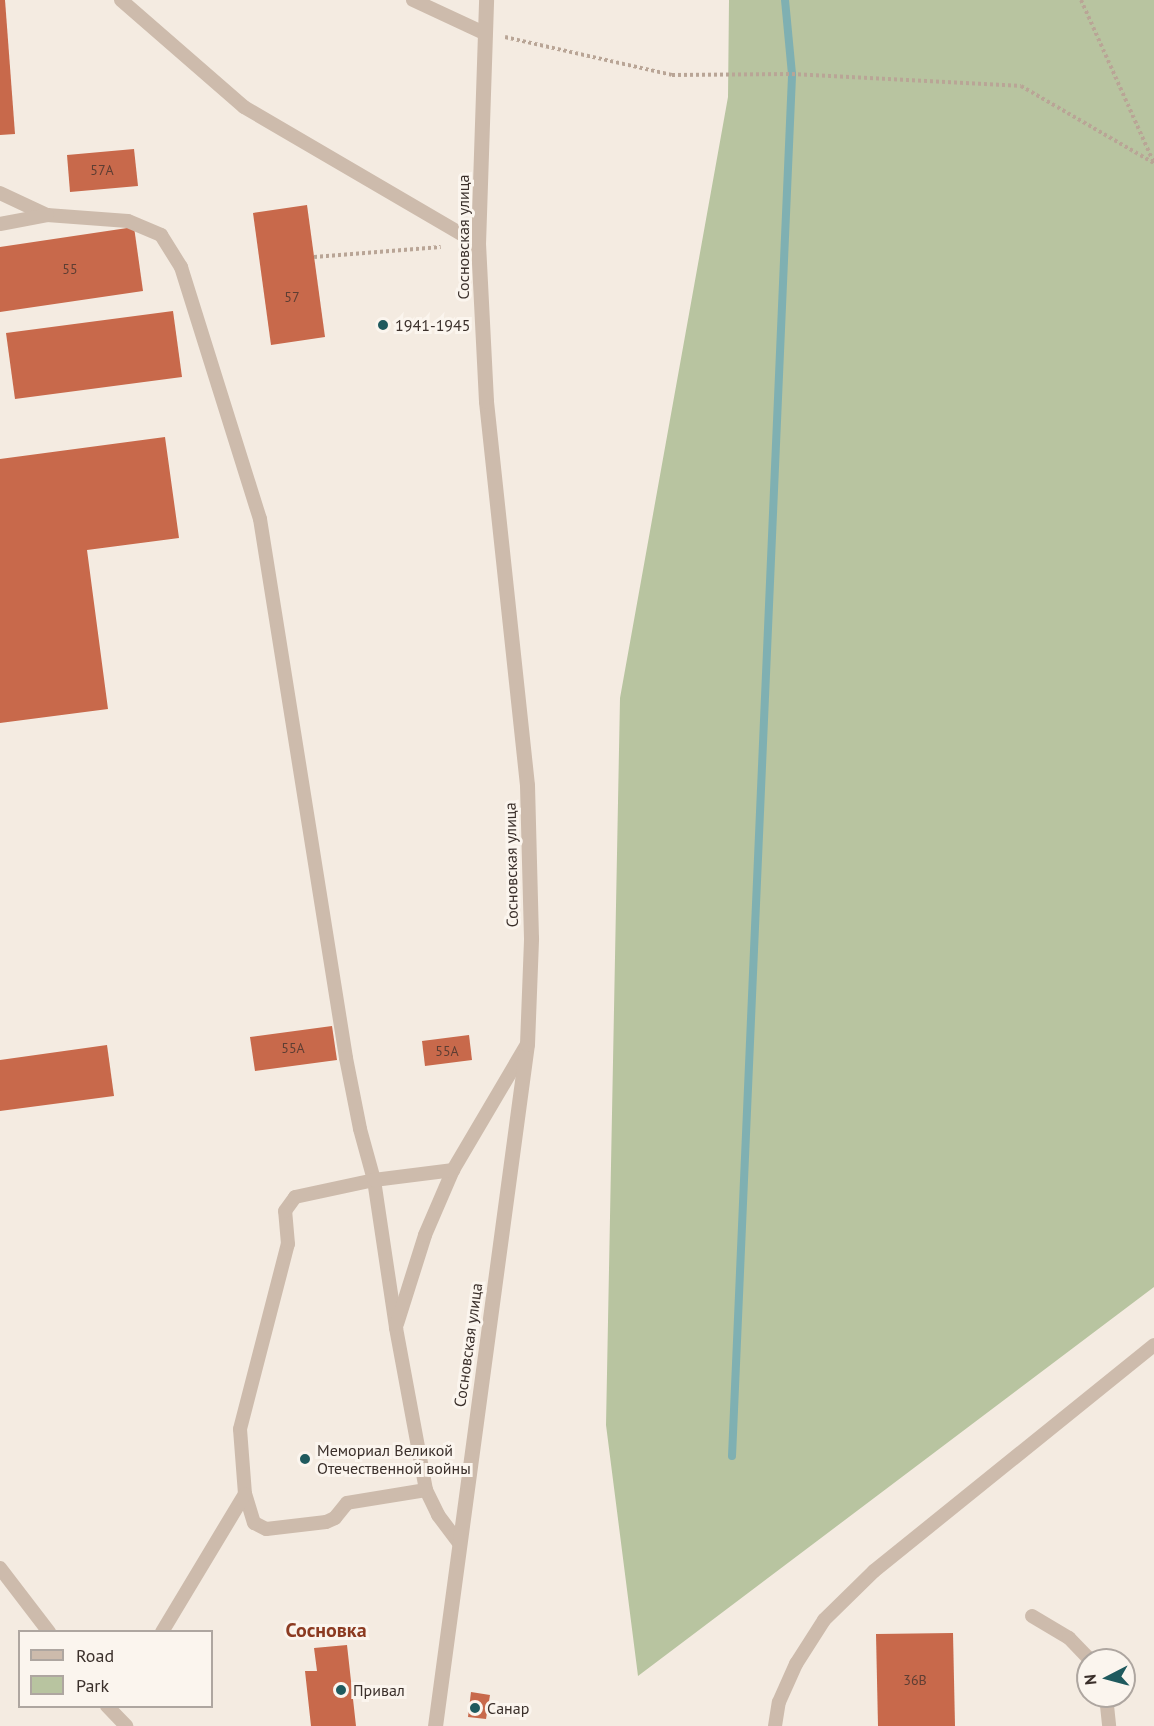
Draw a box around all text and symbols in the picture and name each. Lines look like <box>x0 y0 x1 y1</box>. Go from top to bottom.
house number: 57А <box>90 162 114 178</box>
street label: Сосновская улица <box>453 175 473 299</box>
house number: 55 <box>62 261 78 277</box>
house number: 57 <box>284 289 300 305</box>
place label: 1941-1945 <box>395 315 471 335</box>
marker: 1941-1945 <box>376 318 390 332</box>
street label: Сосновская улица <box>500 802 522 928</box>
house number: 55А <box>281 1040 305 1056</box>
house number: 55А <box>435 1043 459 1059</box>
street label: Сосновская улица <box>450 1282 486 1408</box>
place label: Мемориал Великой Отечественной войны <box>317 1440 471 1478</box>
marker: Мемориал Великой Отечественной войны <box>298 1452 312 1466</box>
district label: Сосновка <box>285 1618 367 1642</box>
legend <box>18 1630 213 1708</box>
text: Road <box>76 1644 114 1667</box>
north arrow <box>1076 1648 1136 1708</box>
house number: 36В <box>903 1672 927 1688</box>
text: N <box>1080 1673 1101 1686</box>
text: Park <box>76 1674 109 1697</box>
place label: Привал <box>353 1680 405 1700</box>
marker: Привал <box>334 1683 348 1697</box>
place label: Санар <box>487 1698 529 1718</box>
marker: Санар <box>468 1701 482 1715</box>

